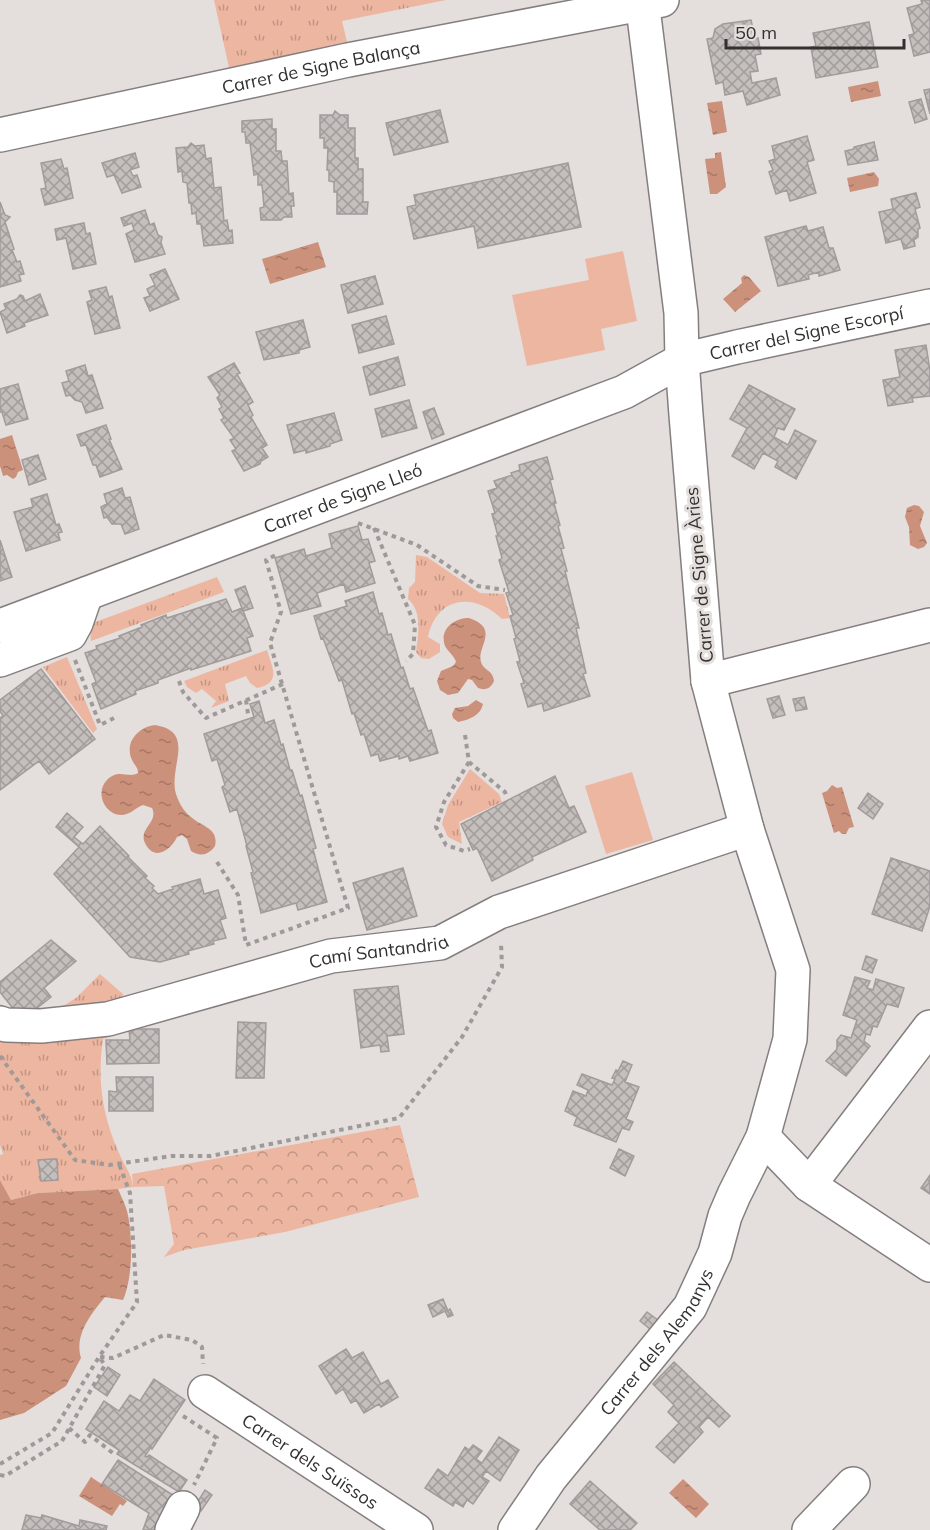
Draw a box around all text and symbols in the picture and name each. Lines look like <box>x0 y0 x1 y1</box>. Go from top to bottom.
scale bar <box>726 12 904 50</box>
text: 50 m <box>735 21 777 44</box>
street label: Carrer de Signe Balança <box>219 35 422 98</box>
street label: Carrer del Signe Escorpí <box>707 300 907 365</box>
street label: Carrer de Signe Lleó <box>260 457 425 538</box>
street label: Carrer de Signe Àries <box>680 486 718 664</box>
street label: Camí Santandria <box>306 929 452 973</box>
street label: Carrer dels Alemanys <box>595 1265 718 1420</box>
street label: Carrer dels Suïssos <box>238 1408 383 1514</box>

